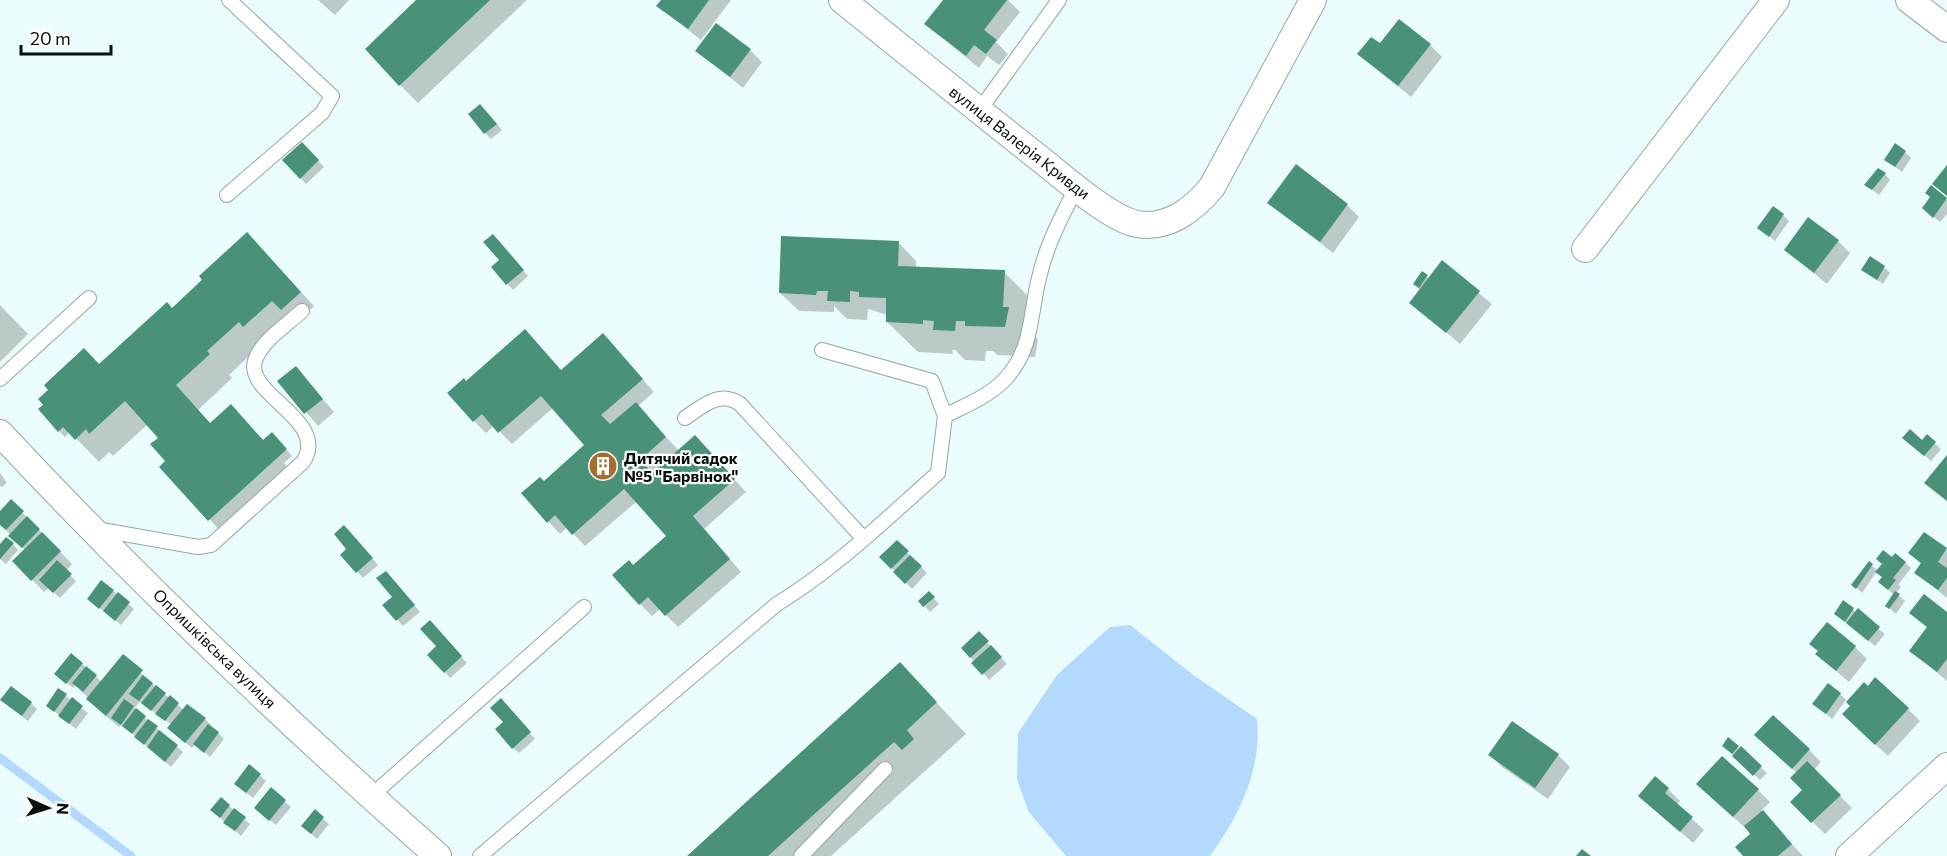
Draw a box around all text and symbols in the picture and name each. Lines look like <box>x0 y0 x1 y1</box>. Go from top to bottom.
scale bar <box>21 18 111 56</box>
text: 20 m <box>30 27 71 49</box>
street label: вулиця Валерія Кривди <box>946 81 1094 203</box>
place label: Дитячий садок №5 "Барвінок" <box>624 448 739 485</box>
building icon: Дитячий садок №5 "Барвінок" <box>587 450 619 482</box>
street label: Опришківська вулиця <box>150 584 280 712</box>
north arrow <box>18 778 78 838</box>
text: N <box>54 802 73 815</box>

